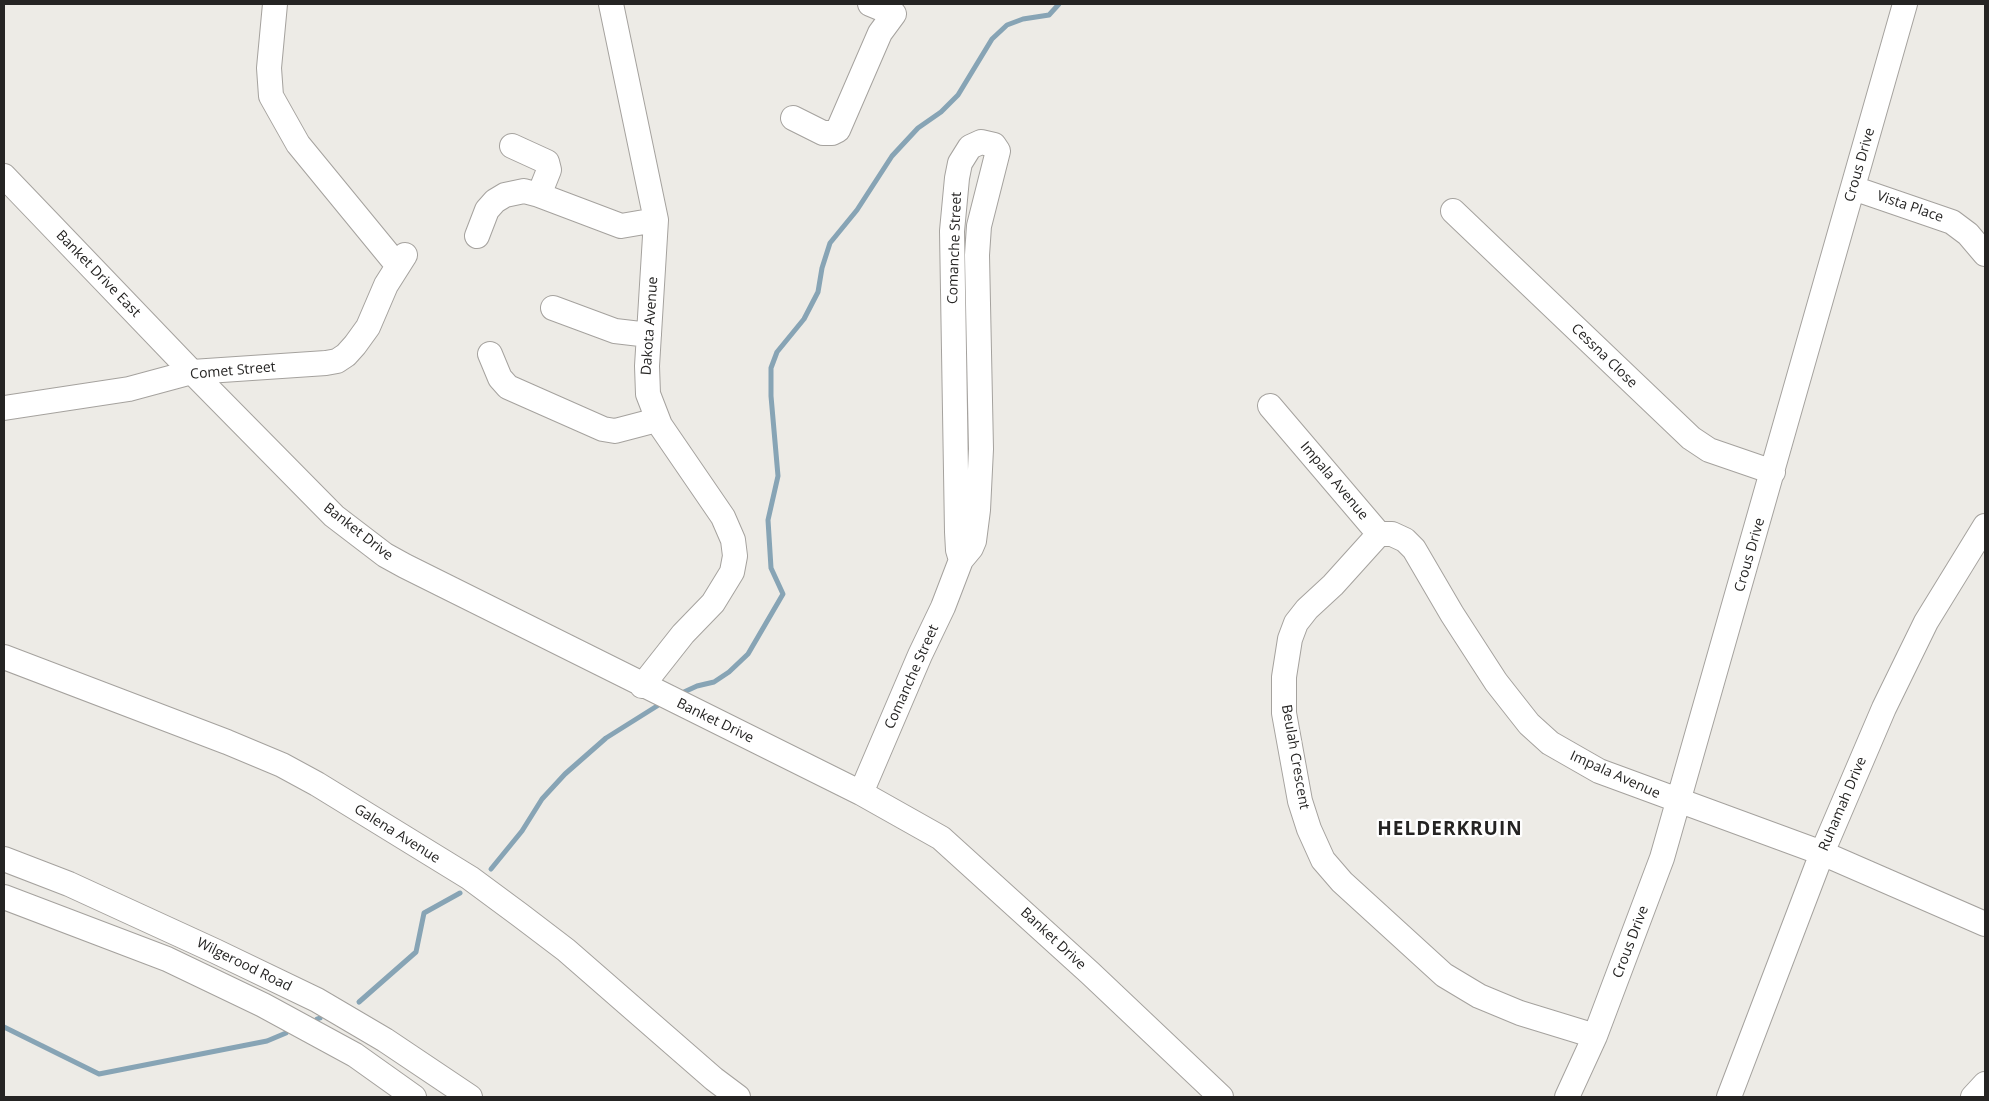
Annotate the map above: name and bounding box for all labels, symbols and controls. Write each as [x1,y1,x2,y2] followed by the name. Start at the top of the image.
[1841,126,1879,204] street label: Crous Drive
[1875,188,1945,226] street label: Vista Place
[945,192,965,304] street label: Comanche Street
[52,227,144,321] street label: Banket Drive East
[638,276,662,376] street label: Dakota Avenue
[1567,320,1641,392] street label: Cessna Close
[190,359,276,383] street label: Comet Street
[1296,438,1372,524] street label: Impala Avenue
[320,500,396,564] street label: Banket Drive
[1731,516,1769,594] street label: Crous Drive
[881,622,943,732] street label: Comanche Street
[674,695,756,747] street label: Banket Drive
[1278,703,1312,811] street label: Beulah Crescent
[1567,748,1663,802] street label: Impala Avenue
[1816,754,1870,854] street label: Ruhamah Drive
[351,801,443,867] street label: Galena Avenue
[1376,819,1524,841] district label: HELDERKRUIN
[1610,903,1652,981] street label: Crous Drive
[1017,904,1089,974] street label: Banket Drive
[194,935,294,995] street label: Wilgerood Road

